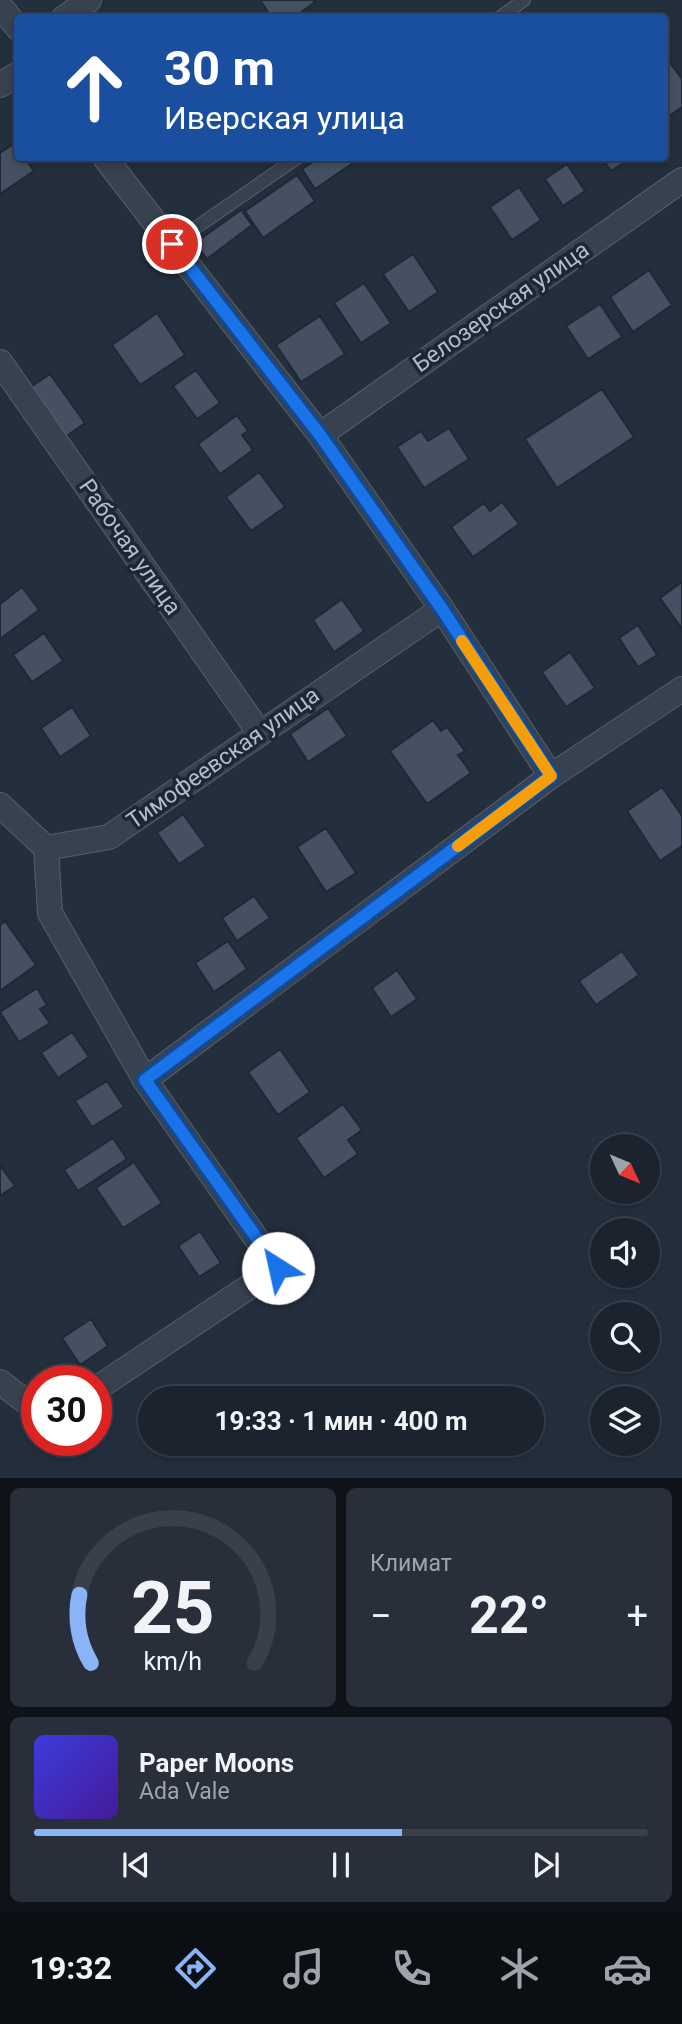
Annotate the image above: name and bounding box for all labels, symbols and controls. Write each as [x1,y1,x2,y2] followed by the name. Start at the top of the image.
[164,40,275,97] text: 30 m
[49,42,140,133] icon: ahead
[164,99,405,137] text: Иверская улица
[142,214,202,274] pin
[153,225,191,263] icon: arrive
[408,236,594,378] street label: Белозерская улица
[73,474,187,620] street label: Рабочая улица
[122,681,324,835] street label: Тимофеевская улица
[590,1134,660,1204] north arrow
[590,1134,660,1456] map controls
[590,1218,660,1288] button: sound
[241,1231,315,1305] position arrow
[590,1302,660,1372] button: search
[21,1365,112,1456] speed limit sign: 30
[590,1386,660,1456] button: layers
[215,1406,467,1436] text: 19:33 · 1 мин · 400 m
[370,1550,452,1577] text: Климат
[131,1566,215,1652] text: 25
[469,1585,549,1646] text: 22°
[370,1594,392,1638] text: −
[626,1594,648,1638] text: +
[144,1647,202,1676] text: km/h
[139,1748,294,1778] text: Paper Moons
[139,1778,230,1805] text: Ada Vale
[117,1846,155,1884] icon: previous
[322,1846,360,1884] icon: pause
[527,1846,565,1884] icon: next
[171,1944,220,1993] icon: directions
[279,1944,328,1993] icon: music
[387,1944,436,1993] icon: phone
[495,1944,544,1993] icon: climate
[603,1944,652,1993] icon: car
[30,1949,112,1987] text: 19:32

